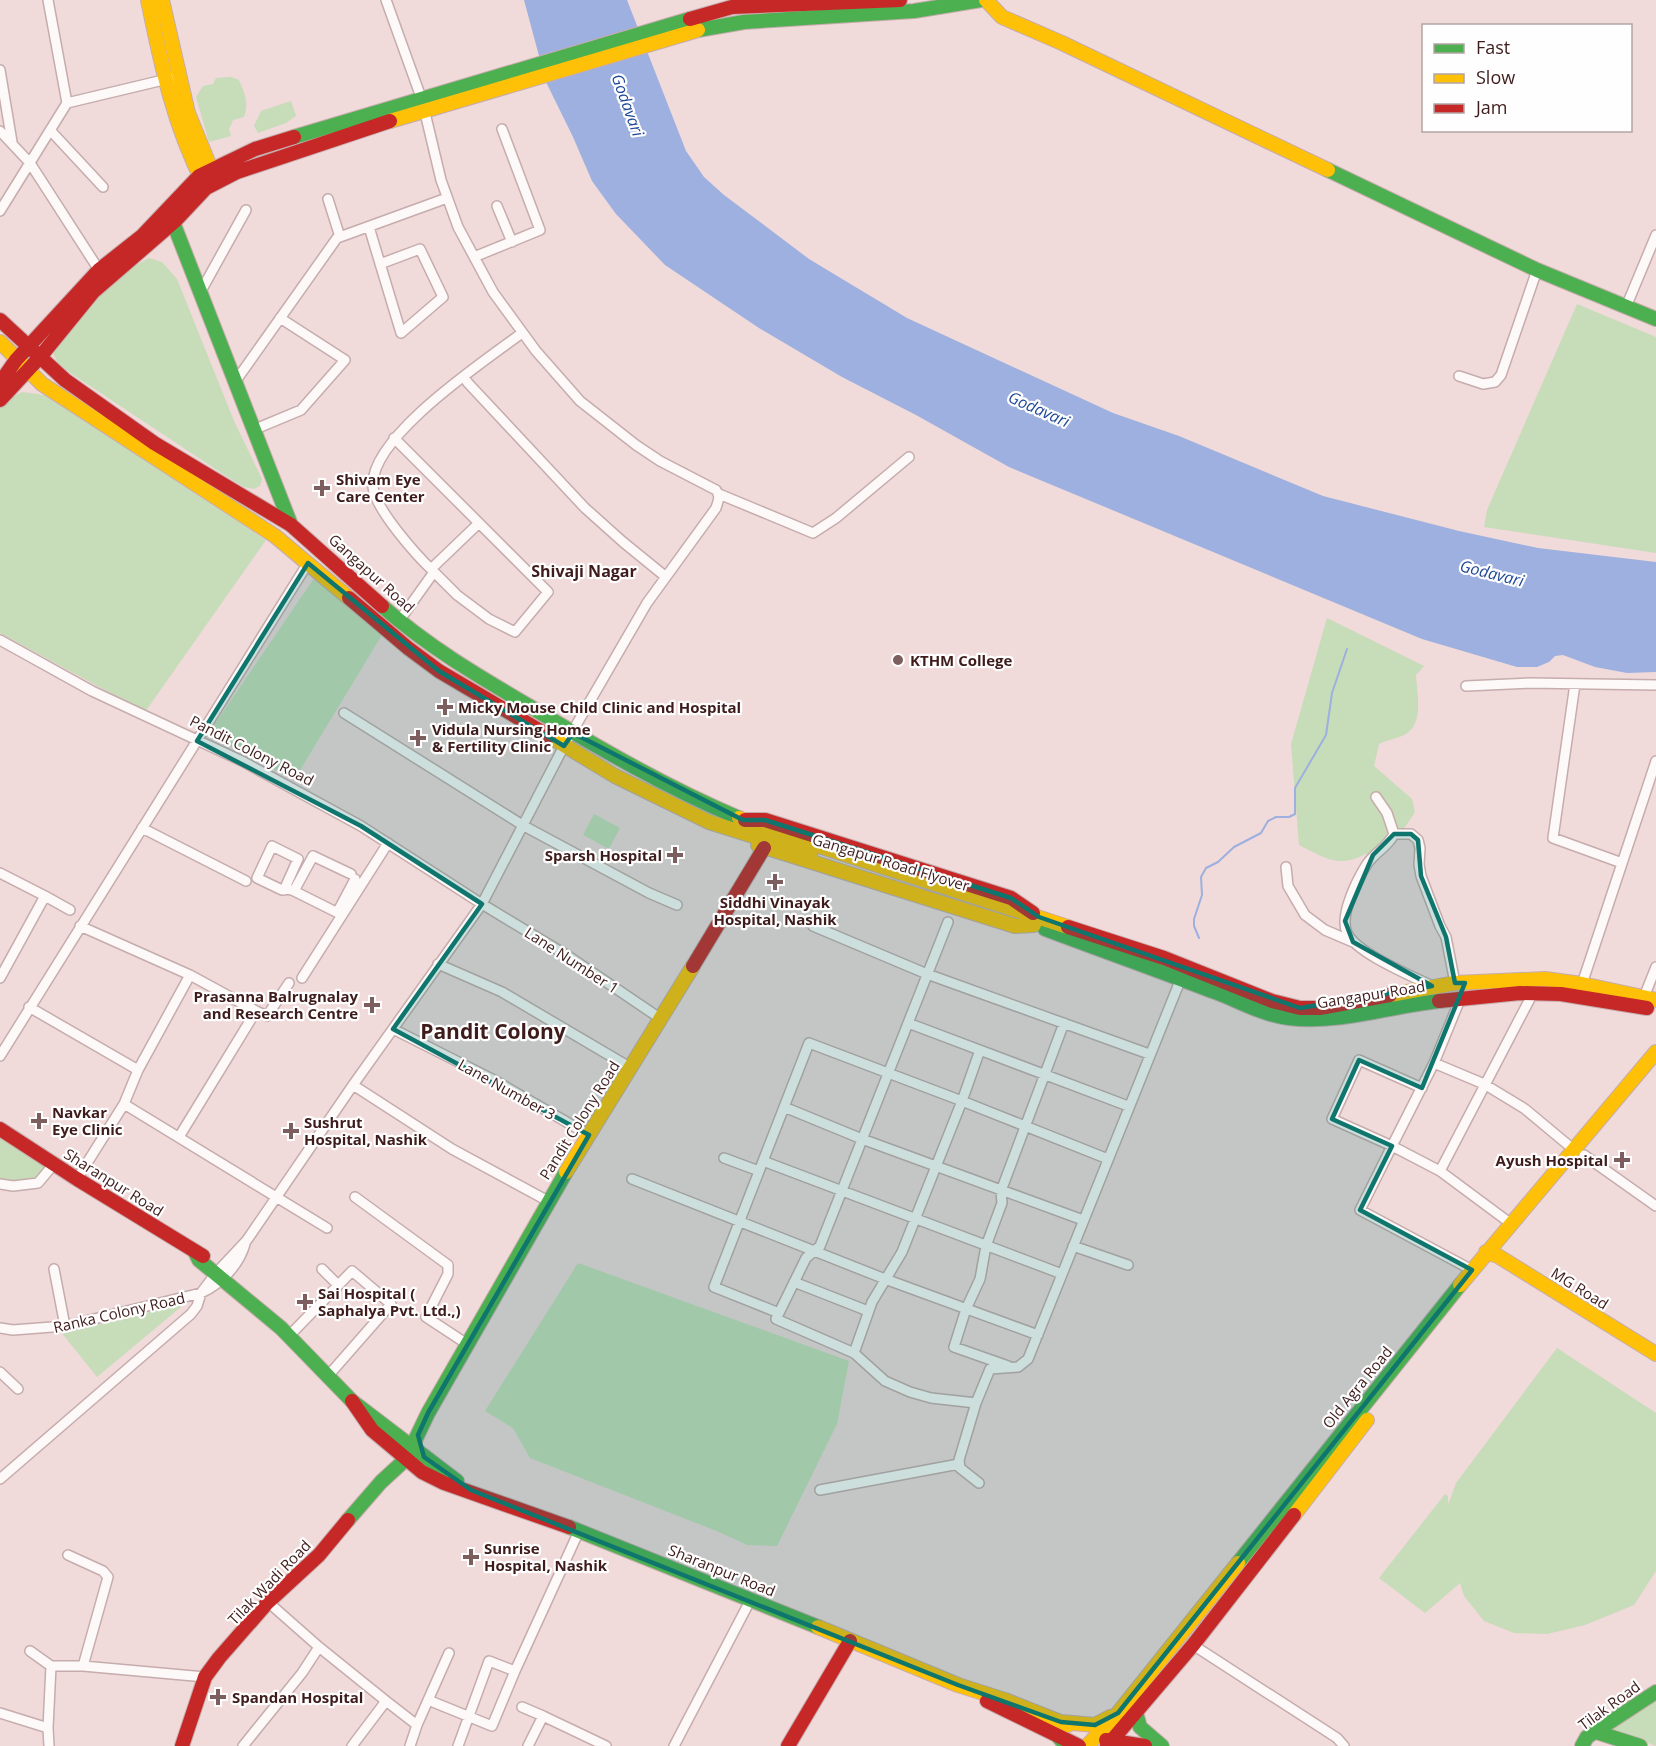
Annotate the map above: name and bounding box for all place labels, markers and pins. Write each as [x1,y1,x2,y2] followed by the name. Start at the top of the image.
[336,469,425,506] place label: Shivam Eye Care Center
[313,479,331,497] marker: Shivam Eye Care Center
[910,650,1013,670] place label: KTHM College
[891,653,905,667] marker: KTHM College
[458,697,741,717] place label: Micky Mouse Child Clinic and Hospital
[436,698,454,716] marker: Micky Mouse Child Clinic and Hospital
[432,719,591,756] place label: Vidula Nursing Home & Fertility Clinic
[409,729,427,747] marker: Vidula Nursing Home & Fertility Clinic
[545,845,662,865] place label: Sparsh Hospital
[666,846,684,864] marker: Sparsh Hospital
[766,873,784,891] marker: Siddhi Vinayak Hospital, Nashik
[713,892,837,929] place label: Siddhi Vinayak Hospital, Nashik
[194,986,358,1023] place label: Prasanna Balrugnalay and Research Centre
[363,996,381,1014] marker: Prasanna Balrugnalay and Research Centre
[52,1102,123,1139] place label: Navkar Eye Clinic
[30,1112,48,1130] marker: Navkar Eye Clinic
[304,1112,428,1149] place label: Sushrut Hospital, Nashik
[282,1122,300,1140] marker: Sushrut Hospital, Nashik
[1496,1150,1608,1170] place label: Ayush Hospital
[1613,1151,1631,1169] marker: Ayush Hospital
[318,1283,461,1320] place label: Sai Hospital ( Saphalya Pvt. Ltd.,)
[296,1293,314,1311] marker: Sai Hospital ( Saphalya Pvt. Ltd.,)
[484,1538,608,1575] place label: Sunrise Hospital, Nashik
[462,1548,480,1566] marker: Sunrise Hospital, Nashik
[232,1687,363,1707] place label: Spandan Hospital
[209,1688,227,1706] marker: Spandan Hospital

